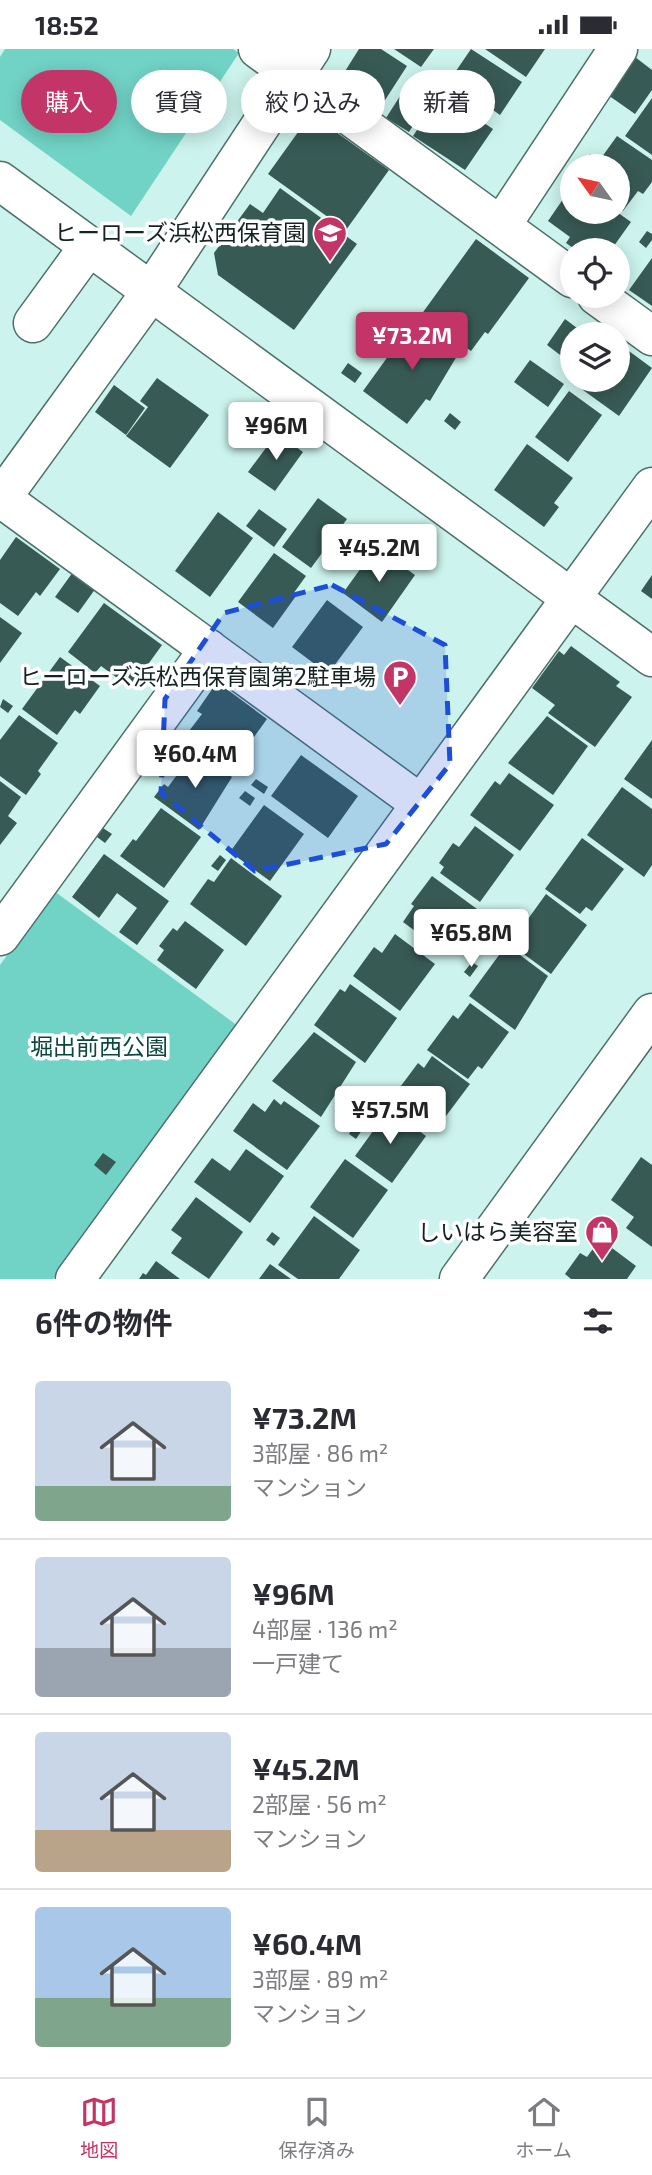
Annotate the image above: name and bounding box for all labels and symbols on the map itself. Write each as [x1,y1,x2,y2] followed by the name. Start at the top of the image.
[560,154,630,224] north arrow
[311,214,349,263] school or university icon: ヒーローズ浜松西保育園
[54,218,306,246] place label: ヒーローズ浜松西保育園
[355,313,469,372] pin: ¥73.2M
[235,403,317,462] pin: ¥96M
[322,525,436,584] pin: ¥45.2M
[381,658,419,707] parking icon: ヒーローズ浜松西保育園第2駐車場
[19,662,376,690] place label: ヒーローズ浜松西保育園第2駐車場
[138,731,252,790] pin: ¥60.4M
[414,909,528,969] pin: ¥65.8M
[30,1032,168,1060] park label: 堀出前西公園
[333,1087,447,1146] pin: ¥57.5M
[583,1213,621,1262] shop icon: しいはら美容室
[417,1217,578,1245] place label: しいはら美容室

